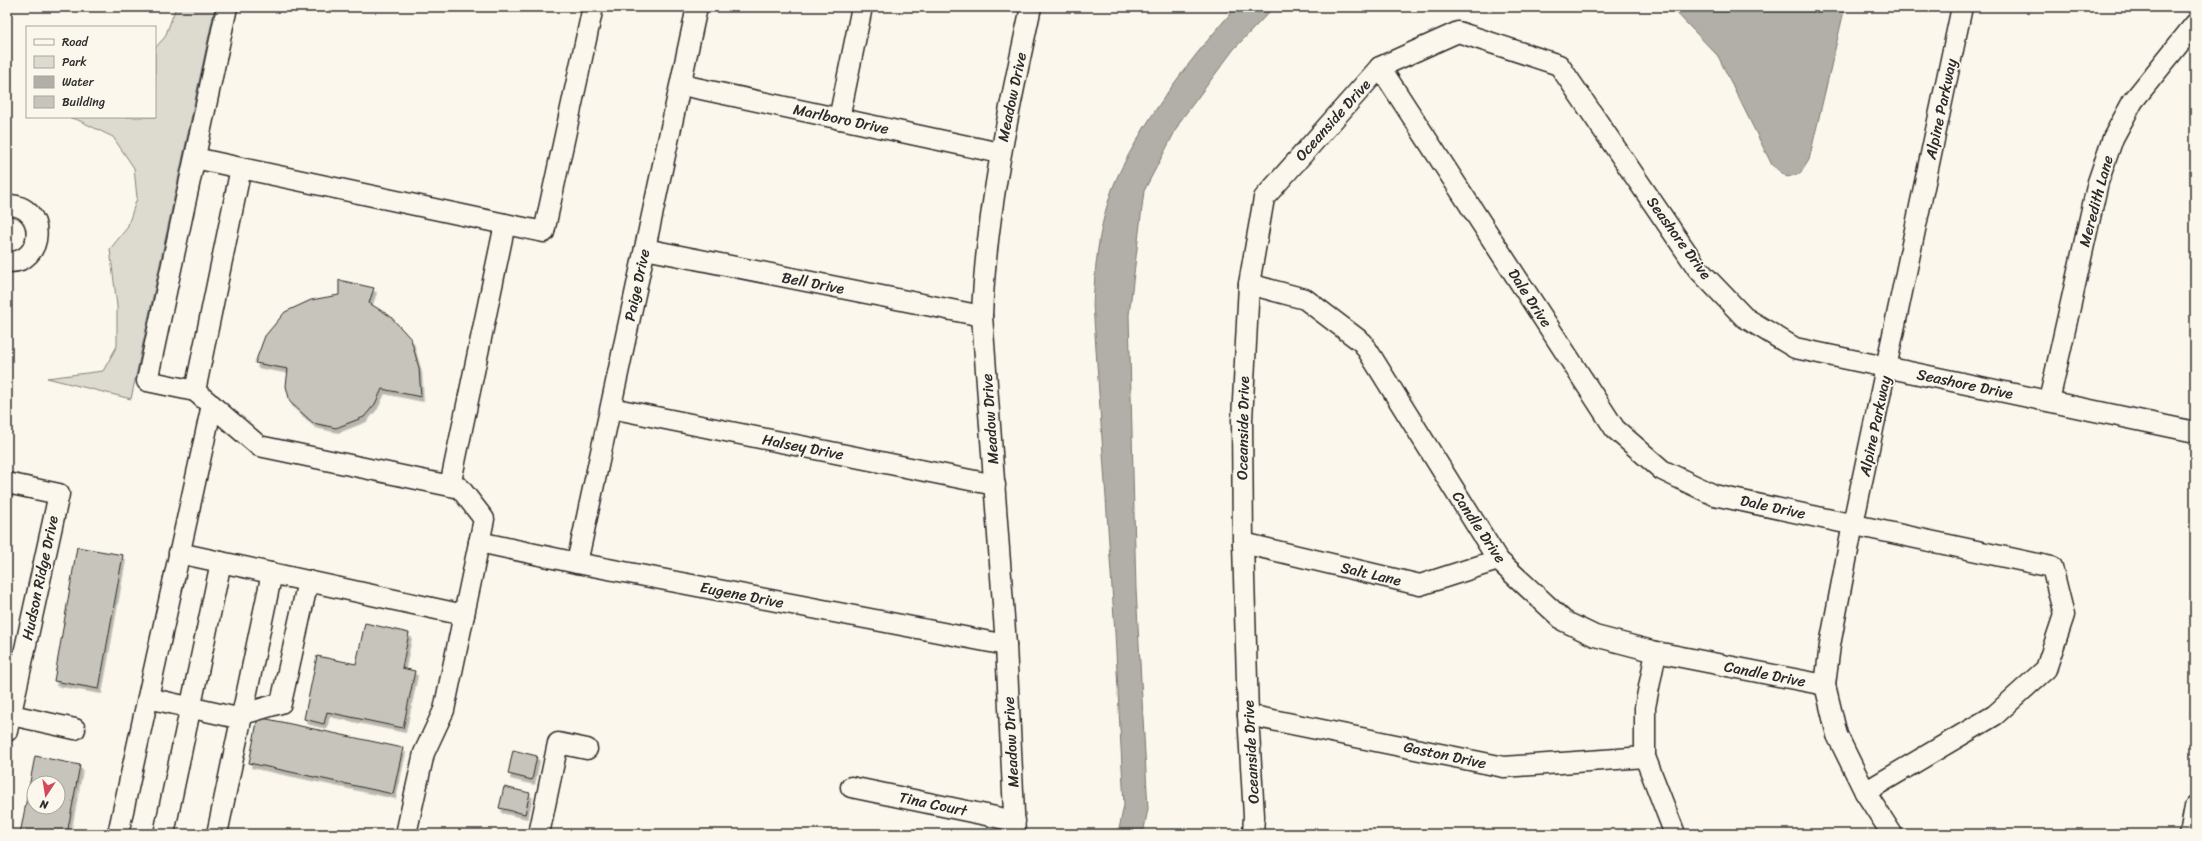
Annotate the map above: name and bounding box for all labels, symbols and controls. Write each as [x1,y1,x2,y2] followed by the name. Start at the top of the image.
[26,26,156,118] legend
[62,31,89,53] text: Road
[990,50,1034,144] street label: Meadow Drive
[62,51,87,73] text: Park
[1917,56,1964,163] street label: Alpine Parkway
[62,71,95,93] text: Water
[1289,73,1377,167] street label: Oceanside Drive
[62,91,105,113] text: Building
[791,96,892,142] street label: Marlboro Drive
[2071,152,2121,250] street label: Meredith Lane
[1640,191,1718,285] street label: Seashore Drive
[617,246,657,324] street label: Paige Drive
[1501,263,1559,333] street label: Dale Drive
[780,264,846,302] street label: Bell Drive
[1914,361,2016,407] street label: Seashore Drive
[974,372,1006,465] street label: Meadow Drive
[1851,373,1898,480] street label: Alpine Parkway
[1229,376,1257,480] street label: Oceanside Drive
[760,426,846,468] street label: Halsey Drive
[1445,485,1513,569] street label: Candle Drive
[1738,487,1808,527] street label: Dale Drive
[14,513,66,643] street label: Hudson Ridge Drive
[1338,554,1404,594] street label: Salt Lane
[698,574,786,616] street label: Eugene Drive
[1722,653,1808,695] street label: Candle Drive
[996,696,1026,788] street label: Meadow Drive
[1235,699,1267,805] street label: Oceanside Drive
[1401,734,1489,777] street label: Gaston Drive
[26,775,66,815] north arrow
[897,784,970,824] street label: Tina Court
[38,794,51,815] text: N

